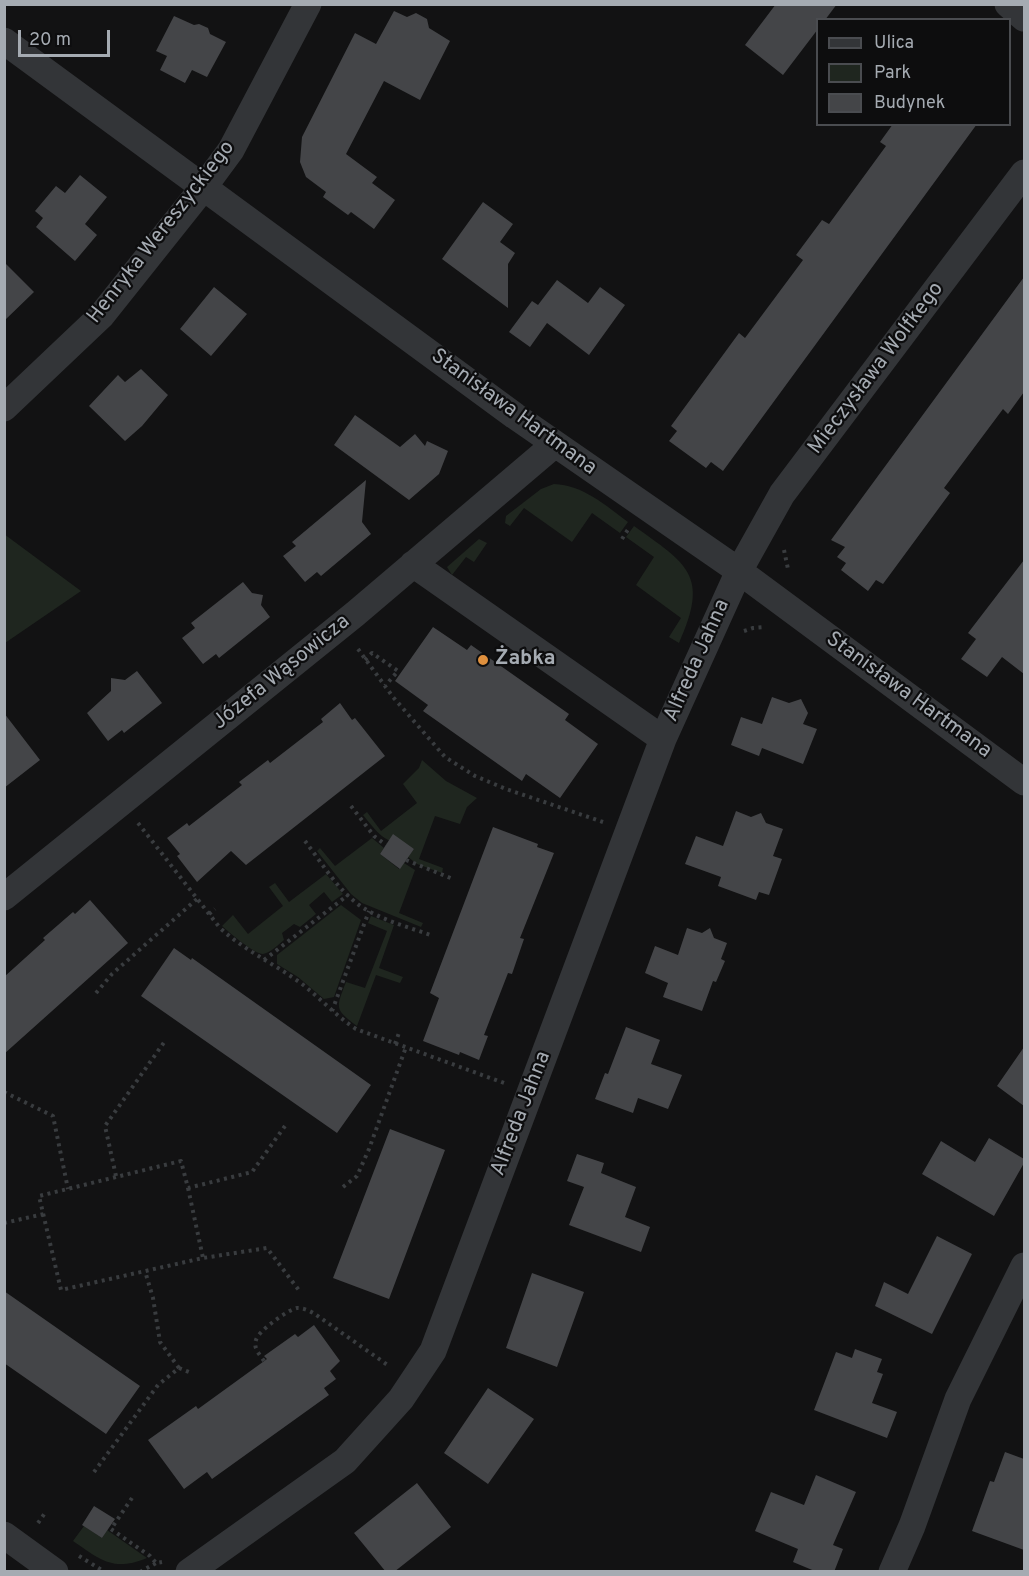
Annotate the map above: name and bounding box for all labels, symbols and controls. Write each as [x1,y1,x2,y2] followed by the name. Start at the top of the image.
[21,18,112,56] scale bar
[816,18,1011,126] legend
[29,29,71,52] text: 20 m
[874,32,914,55] text: Ulica
[874,62,911,85] text: Park
[874,92,945,115] text: Budynek
[83,137,241,329] street label: Henryka Wereszyckiego
[804,278,950,460] street label: Mieczysława Wolfkego
[425,344,601,482] street label: Stanisława Hartmana
[660,596,736,726] street label: Alfreda Jahna
[208,610,356,736] street label: Józefa Wąsowicza
[820,627,996,765] street label: Stanisława Hartmana
[495,647,555,673] place label: Żabka
[476,653,490,667] marker: Żabka
[487,1048,557,1180] street label: Alfreda Jahna

